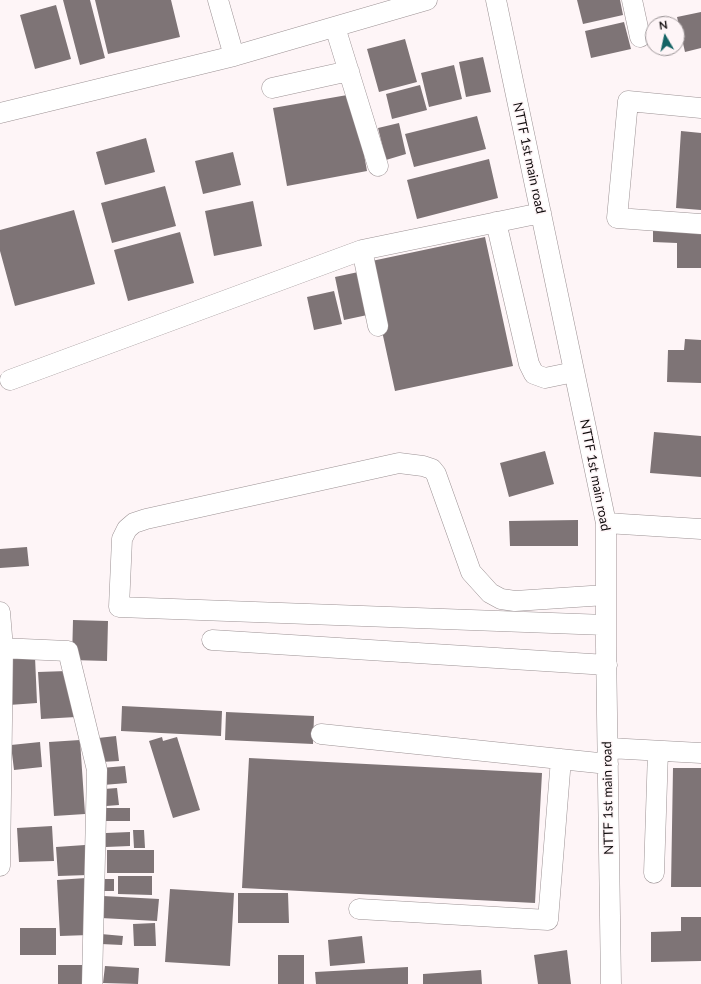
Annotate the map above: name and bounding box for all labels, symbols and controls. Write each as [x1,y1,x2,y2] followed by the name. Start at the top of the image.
[645,16,685,56] north arrow
[658,18,668,32] text: N
[510,101,548,215] street label: NTTF 1st main road
[577,418,613,532] street label: NTTF 1st main road
[599,741,617,855] street label: NTTF 1st main road

